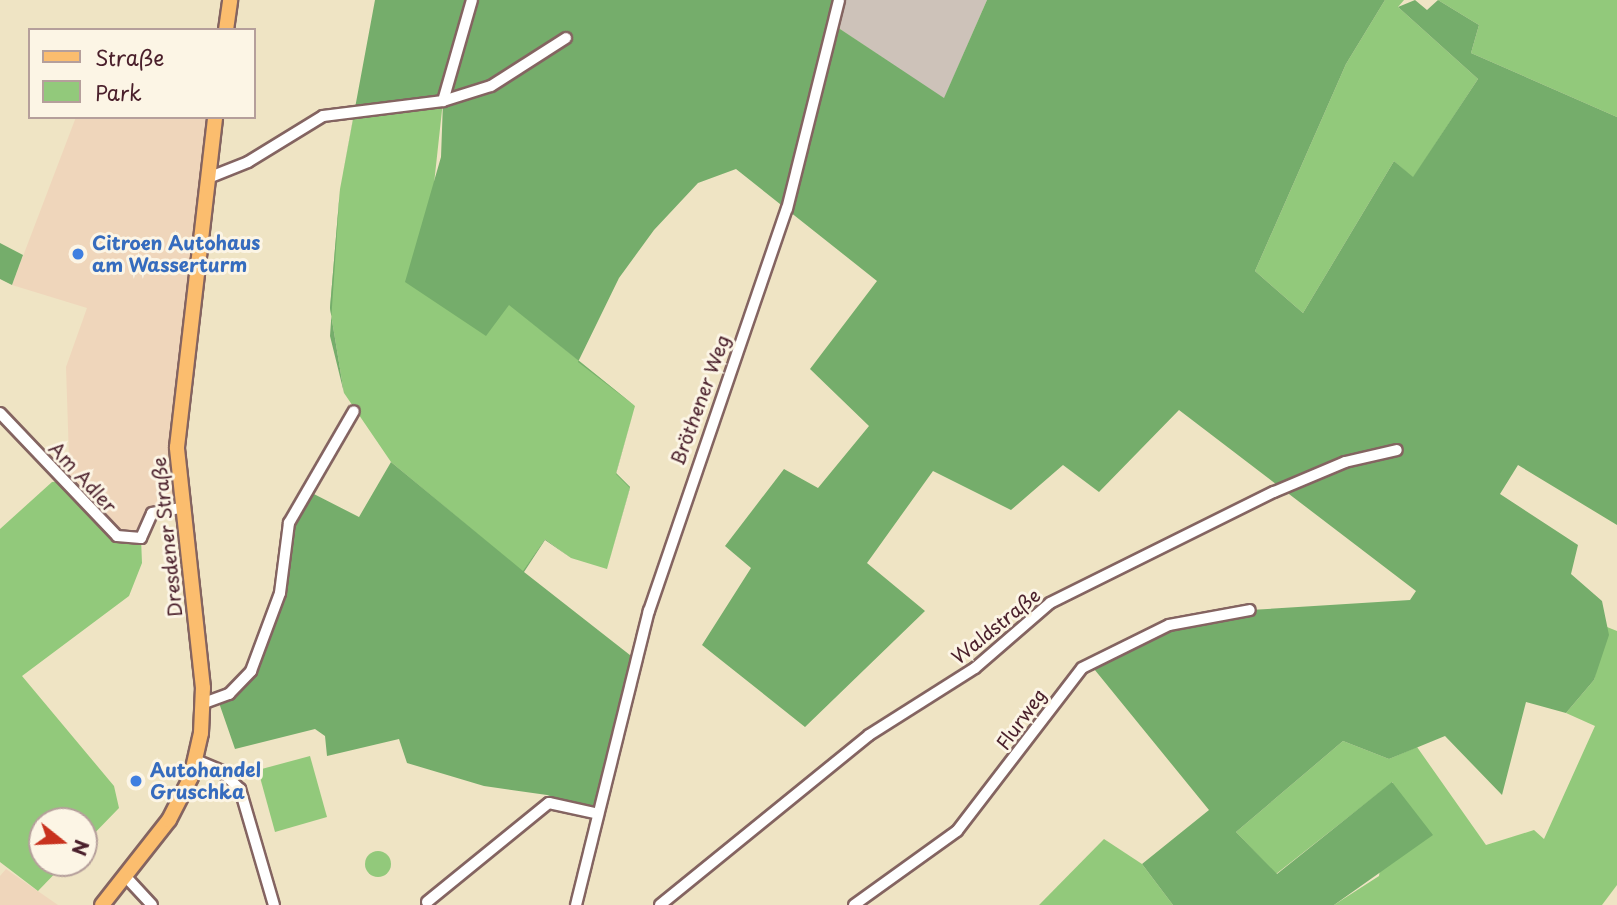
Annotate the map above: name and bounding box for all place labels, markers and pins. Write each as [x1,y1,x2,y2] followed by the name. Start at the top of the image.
[92,232,261,276] place label: Citroen Autohaus am Wasserturm
[70,246,86,262] marker: Citroen Autohaus am Wasserturm
[150,759,261,803] place label: Autohandel Gruschka
[128,773,144,789] marker: Autohandel Gruschka

